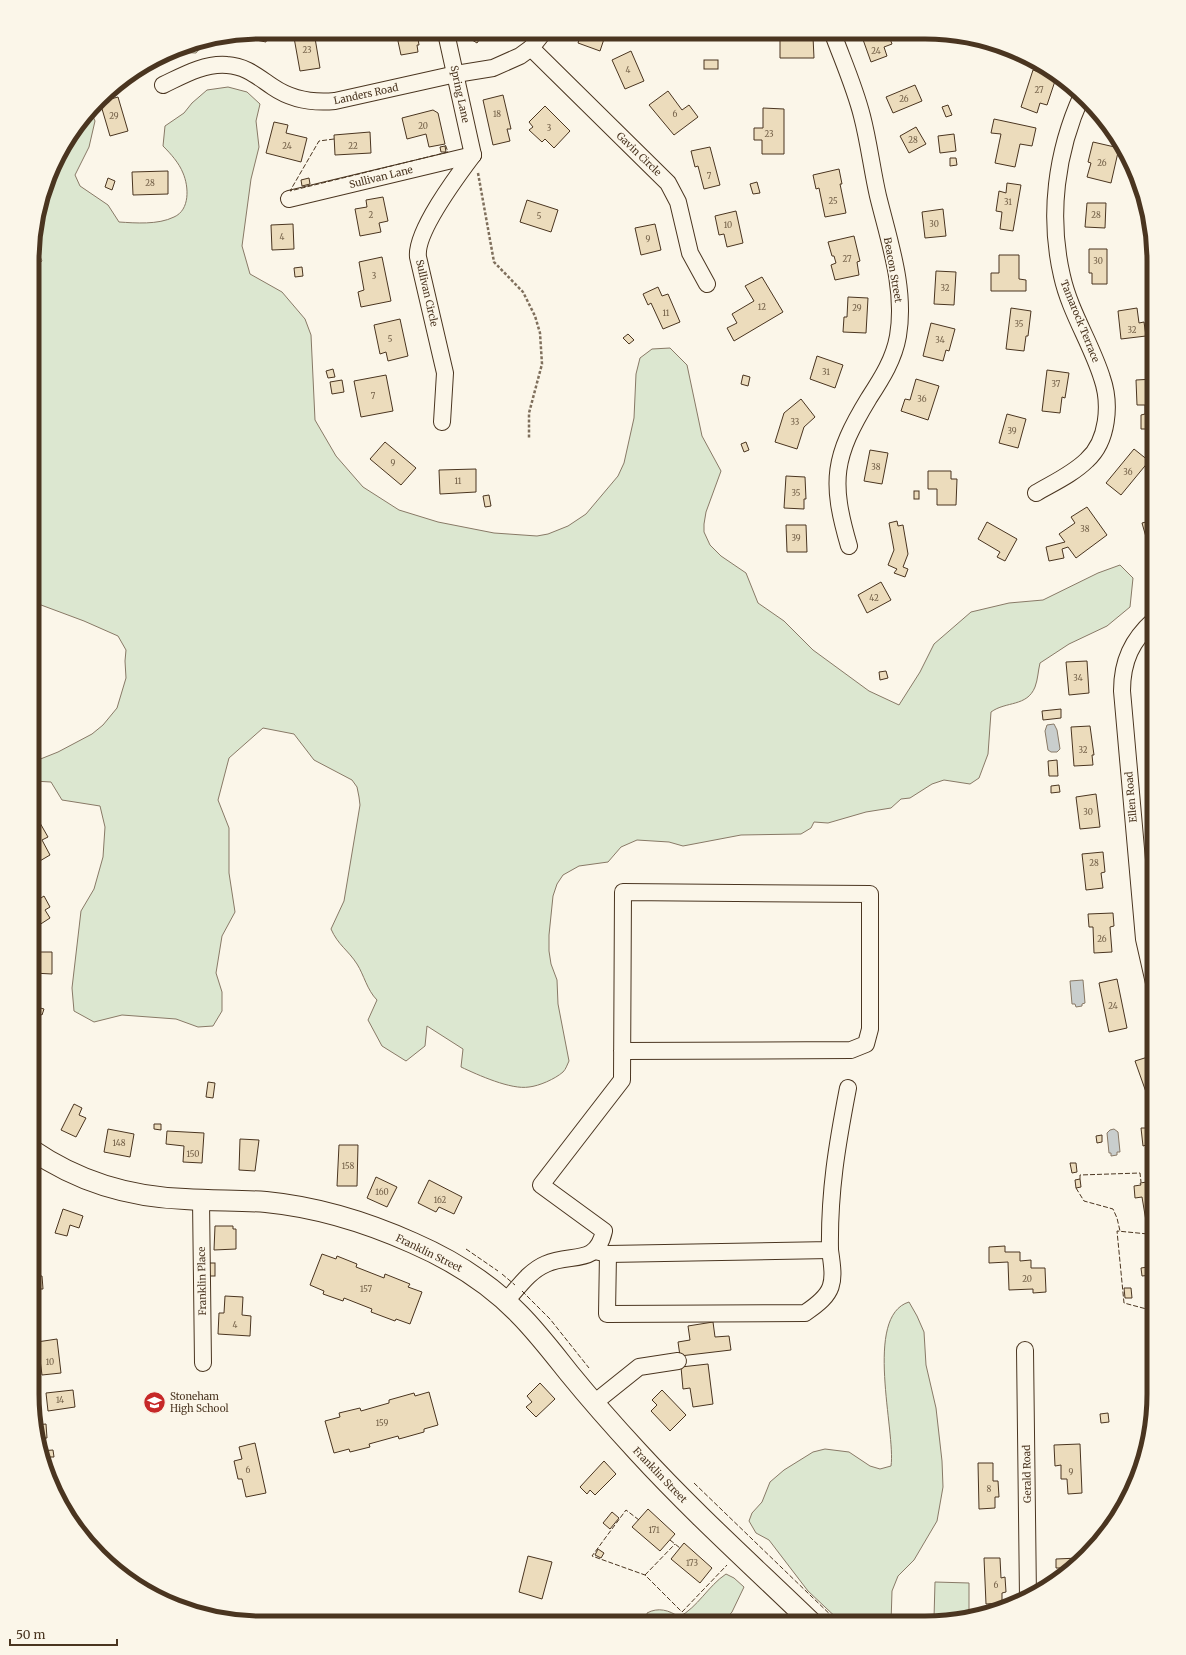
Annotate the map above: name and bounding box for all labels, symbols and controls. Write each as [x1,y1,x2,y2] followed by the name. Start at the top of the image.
[302,45,312,55] house number: 23
[871,46,881,56] house number: 24
[448,64,472,124] street label: Spring Lane
[626,65,631,75] house number: 4
[332,81,400,107] street label: Landers Road
[1034,85,1044,95] house number: 27
[899,94,909,104] house number: 26
[493,109,501,119] house number: 18
[673,109,678,119] house number: 6
[109,111,119,121] house number: 29
[418,121,428,131] house number: 20
[547,123,552,133] house number: 3
[614,129,664,179] street label: Gavin Circle
[764,129,774,139] house number: 23
[908,135,918,145] house number: 28
[282,141,292,151] house number: 24
[348,141,358,151] house number: 22
[1097,158,1107,168] house number: 26
[348,163,414,191] street label: Sullivan Lane
[707,171,712,181] house number: 7
[145,178,155,188] house number: 28
[828,196,838,206] house number: 25
[1004,197,1012,207] house number: 31
[369,210,374,220] house number: 2
[1091,210,1101,220] house number: 28
[537,211,542,221] house number: 5
[929,219,939,229] house number: 30
[724,220,732,230] house number: 10
[280,232,285,242] house number: 4
[646,234,651,244] house number: 9
[881,236,905,304] street label: Beacon Street
[842,254,852,264] house number: 27
[1093,256,1103,266] house number: 30
[413,258,441,328] street label: Sullivan Circle
[372,271,377,281] house number: 3
[1058,278,1102,364] street label: Tamarock Terrace
[940,283,950,293] house number: 32
[758,302,766,312] house number: 12
[852,303,862,313] house number: 29
[663,308,670,318] house number: 11
[1015,319,1024,329] house number: 35
[1127,325,1137,335] house number: 32
[388,334,393,344] house number: 5
[935,335,945,345] house number: 34
[822,367,830,377] house number: 31
[1052,379,1061,389] house number: 37
[371,391,376,401] house number: 7
[917,394,927,404] house number: 36
[791,417,800,427] house number: 33
[1007,426,1017,436] house number: 39
[391,458,396,468] house number: 9
[871,462,881,472] house number: 38
[1123,467,1133,477] house number: 36
[455,476,462,486] house number: 11
[792,488,801,498] house number: 35
[1080,524,1090,534] house number: 38
[791,533,801,543] house number: 39
[869,593,879,603] house number: 42
[1073,673,1083,683] house number: 34
[1078,745,1088,755] house number: 32
[1122,771,1140,823] street label: Ellen Road
[1083,807,1093,817] house number: 30
[1089,858,1099,868] house number: 28
[1097,934,1107,944] house number: 26
[1108,1001,1118,1011] house number: 24
[113,1138,126,1148] house number: 148
[186,1149,200,1159] house number: 150
[342,1161,355,1171] house number: 158
[375,1187,389,1197] house number: 160
[434,1195,447,1205] house number: 162
[394,1231,465,1275] street label: Franklin Street
[195,1246,209,1316] street label: Franklin Place
[1022,1274,1032,1284] house number: 20
[360,1284,373,1294] house number: 157
[233,1320,238,1330] house number: 4
[46,1357,54,1367] house number: 10
[142,1389,168,1415] school or university icon: Stoneham High School
[170,1390,229,1415] place label: Stoneham High School
[56,1395,64,1405] house number: 14
[376,1418,388,1428] house number: 159
[630,1444,690,1506] street label: Franklin Street
[1020,1445,1034,1503] street label: Gerald Road
[246,1465,251,1475] house number: 6
[1069,1467,1074,1477] house number: 9
[987,1484,992,1494] house number: 8
[648,1525,660,1535] house number: 171
[686,1558,698,1568] house number: 173
[994,1580,999,1590] house number: 6
[10,1621,117,1647] scale bar
[16,1627,45,1642] text: 50 m

